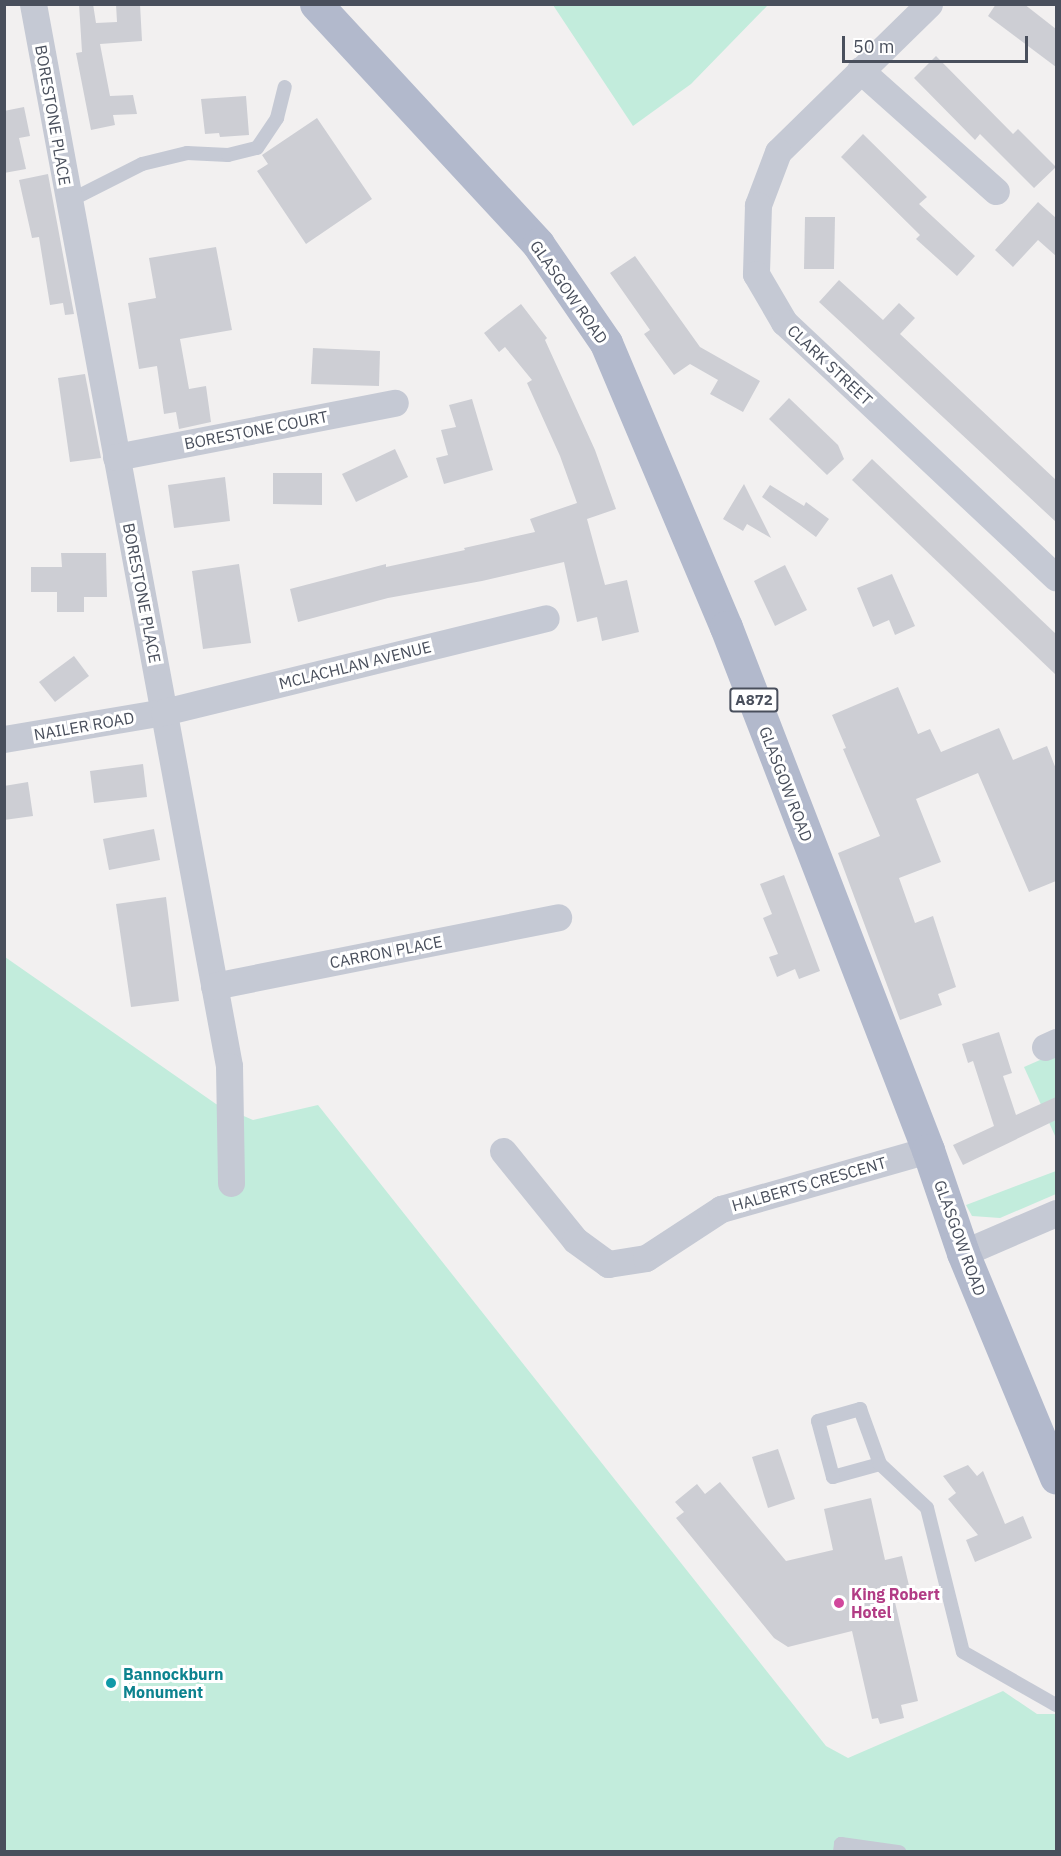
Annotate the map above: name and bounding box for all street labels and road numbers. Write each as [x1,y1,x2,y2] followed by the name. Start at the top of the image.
[31,43,75,187] street label: BORESTONE PLACE
[526,237,612,347] street label: GLASGOW ROAD
[784,321,876,409] street label: CLARK STREET
[183,407,329,453] street label: BORESTONE COURT
[119,521,165,665] street label: BORESTONE PLACE
[277,637,433,693] street label: MCLACHLAN AVENUE
[728,688,780,712] road number: A872
[32,708,136,744] street label: NAILER ROAD
[755,724,817,844] street label: GLASGOW ROAD
[328,932,444,972] street label: CARRON PLACE
[730,1153,888,1215] street label: HALBERTS CRESCENT
[930,1178,990,1298] street label: GLASGOW ROAD

